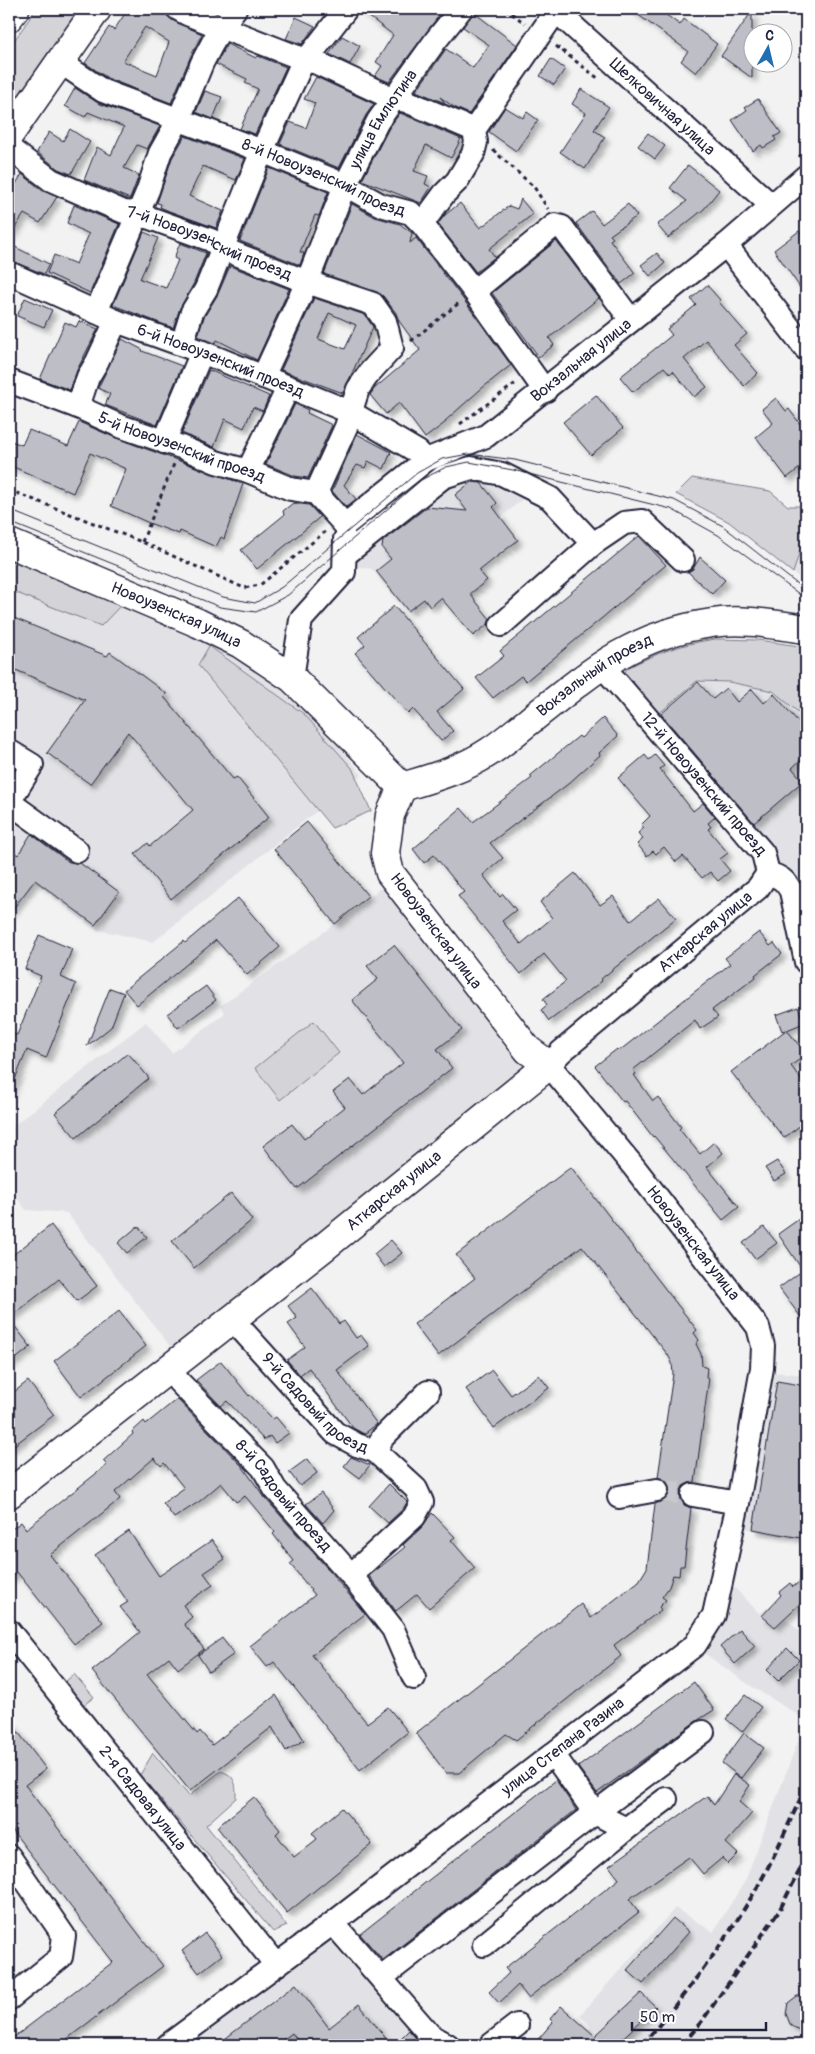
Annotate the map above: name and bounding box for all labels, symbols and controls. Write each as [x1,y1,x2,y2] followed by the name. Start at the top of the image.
[742,22,792,72] north arrow
[764,27,776,45] text: С
[605,54,719,160] street label: Шелковичная улица
[344,66,422,173] street label: улица Емлютина
[239,134,407,221] street label: 8-й Новоузенский проезд
[126,202,295,285] street label: 7-й Новоузенский проезд
[527,314,636,407] street label: Вокзальная улица
[134,319,307,402] street label: 6-й Новоузенский проезд
[95,407,268,487] street label: 5-й Новоузенский проезд
[108,577,245,653] street label: Новоузенская улица
[533,630,656,721] street label: Вокзальный проезд
[637,708,771,860] street label: 12-й Новоузенский проезд
[386,869,486,993] street label: Новоузенская улица
[654,887,756,977] street label: Аткарская улица
[342,1146,445,1235] street label: Аткарская улица
[642,1182,744,1304] street label: Новоузенская улица
[257,1348,371,1458] street label: 9-й Садовый проезд
[231,1435,336,1556] street label: 8-й Садовый проезд
[497,1693,628,1801] street label: улица Степана Разина
[95,1742,191,1855] street label: 2-я Садовая улица
[632,1999,766,2031] scale bar
[640,2008,675,2027] text: 50 m

